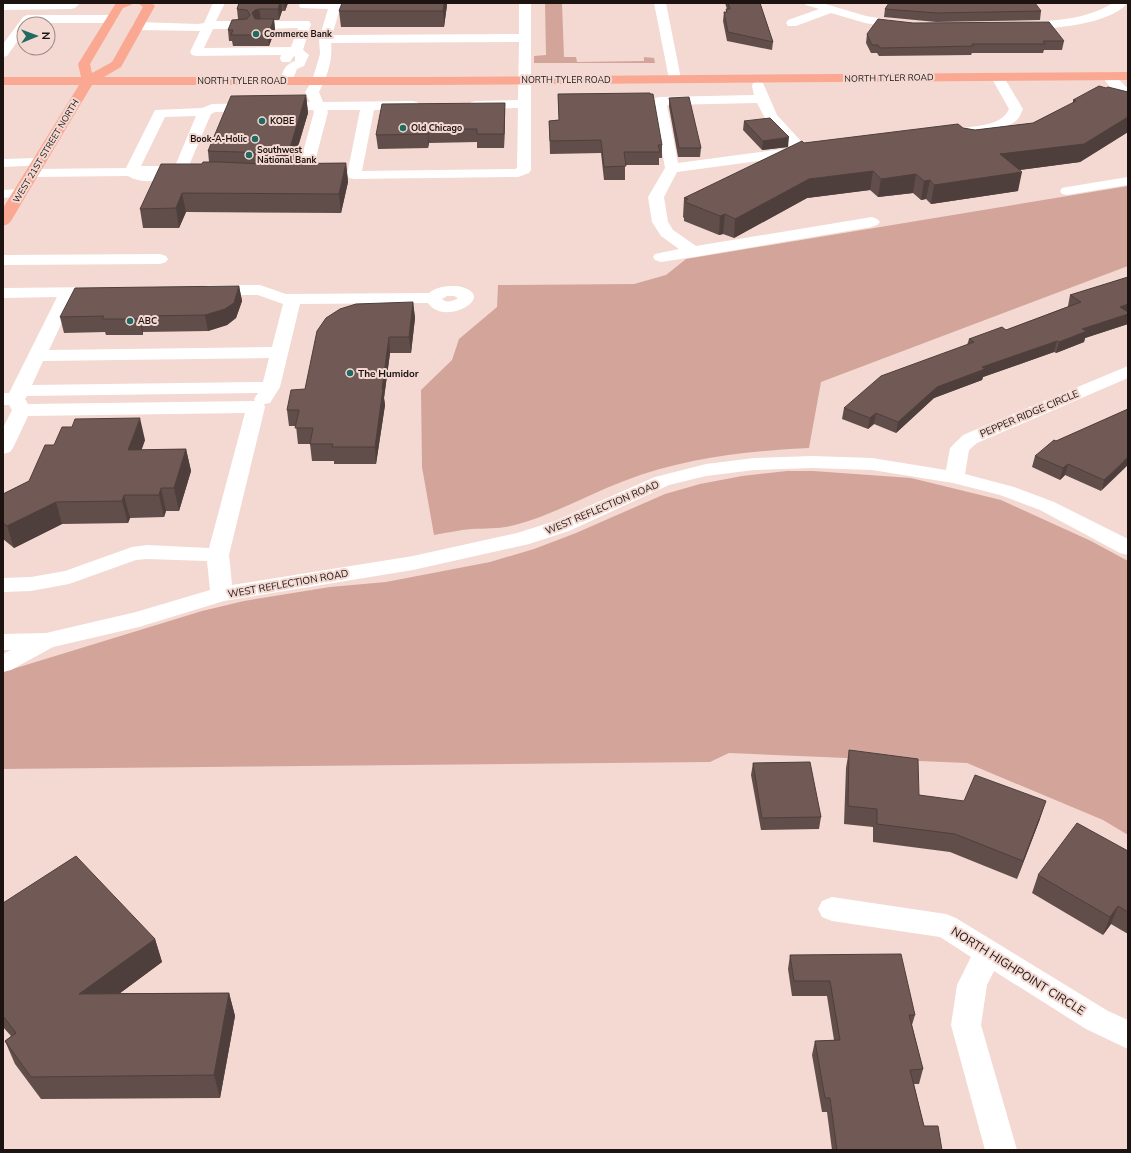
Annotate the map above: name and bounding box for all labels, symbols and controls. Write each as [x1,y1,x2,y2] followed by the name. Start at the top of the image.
[16,16,56,56] north arrow
[264,28,332,40] place label: Commerce Bank
[251,29,261,39] marker: Commerce Bank
[38,32,53,40] text: N
[844,71,934,85] street label: NORTH TYLER ROAD
[521,74,611,86] street label: NORTH TYLER ROAD
[197,75,287,87] street label: NORTH TYLER ROAD
[10,97,82,205] street label: WEST 21ST STREET NORTH
[270,115,294,127] place label: KOBE
[257,116,267,126] marker: KOBE
[411,122,462,134] place label: Old Chicago
[398,123,408,133] marker: Old Chicago
[190,133,248,145] place label: Book-A-Holic
[250,134,260,144] marker: Book-A-Holic
[257,144,316,166] place label: Southwest National Bank
[244,150,254,160] marker: Southwest National Bank
[138,315,157,327] place label: ABC
[125,316,135,326] marker: ABC
[358,367,419,381] place label: The Humidor
[345,368,355,378] marker: The Humidor
[978,387,1081,441] street label: PEPPER RIDGE CIRCLE
[543,478,661,538] street label: WEST REFLECTION ROAD
[227,566,350,601] street label: WEST REFLECTION ROAD
[948,923,1088,1019] street label: NORTH HIGHPOINT CIRCLE

